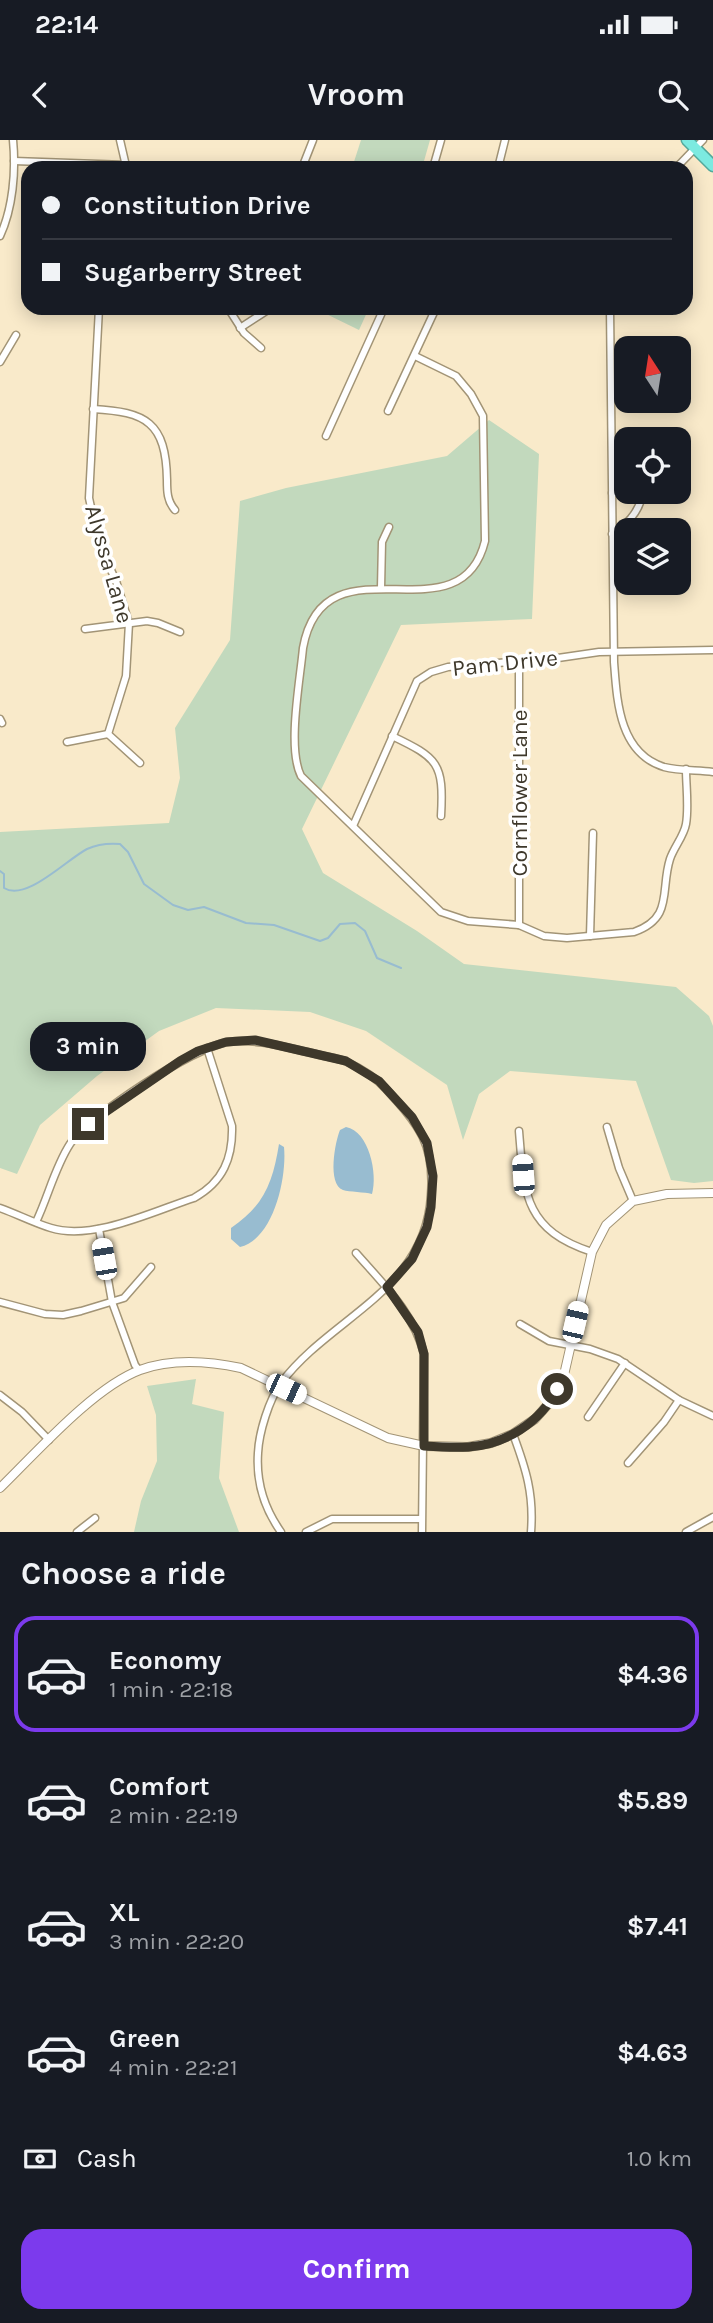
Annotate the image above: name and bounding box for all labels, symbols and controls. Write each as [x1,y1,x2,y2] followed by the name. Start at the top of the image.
[35,9,98,40] text: 22:14
[21,76,59,114] icon: back
[308,76,405,113] text: Vroom
[654,76,692,114] icon: search
[84,190,311,221] text: Constitution Drive
[84,257,302,288] text: Sugarberry Street
[614,336,691,413] north arrow
[614,336,691,595] map controls
[614,427,691,504] button: locate
[79,502,139,626] street label: Alyssa Lane
[614,518,691,595] button: layers
[451,644,559,682] street label: Pam Drive
[506,709,533,877] street label: Cornflower Lane
[30,1023,146,1072] callout: 3 min
[56,1033,120,1060] text: 3 min
[72,1108,104,1140] route end
[512,1153,535,1197] car
[91,1236,118,1282] car
[561,1299,590,1345] car
[263,1371,310,1407] car
[541,1373,573,1405] route start
[21,1555,226,1592] text: Choose a ride
[25,1643,88,1706] icon: car
[109,1645,221,1676] text: Economy
[617,1659,688,1690] text: $4.36
[109,1676,233,1703] text: 1 min · 22:18
[25,1769,88,1832] icon: car
[109,1771,210,1802] text: Comfort
[617,1785,688,1816] text: $5.89
[109,1802,238,1829] text: 2 min · 22:19
[25,1895,88,1958] icon: car
[109,1897,140,1928] text: XL
[627,1911,688,1942] text: $7.41
[109,1928,244,1955] text: 3 min · 22:20
[25,2021,88,2084] icon: car
[109,2023,181,2054] text: Green
[617,2037,688,2068] text: $4.63
[109,2054,237,2081] text: 4 min · 22:21
[21,2140,59,2178] icon: cash
[77,2143,137,2174] text: Cash
[627,2145,692,2172] text: 1.0 km
[21,2229,692,2309] button: Confirm

